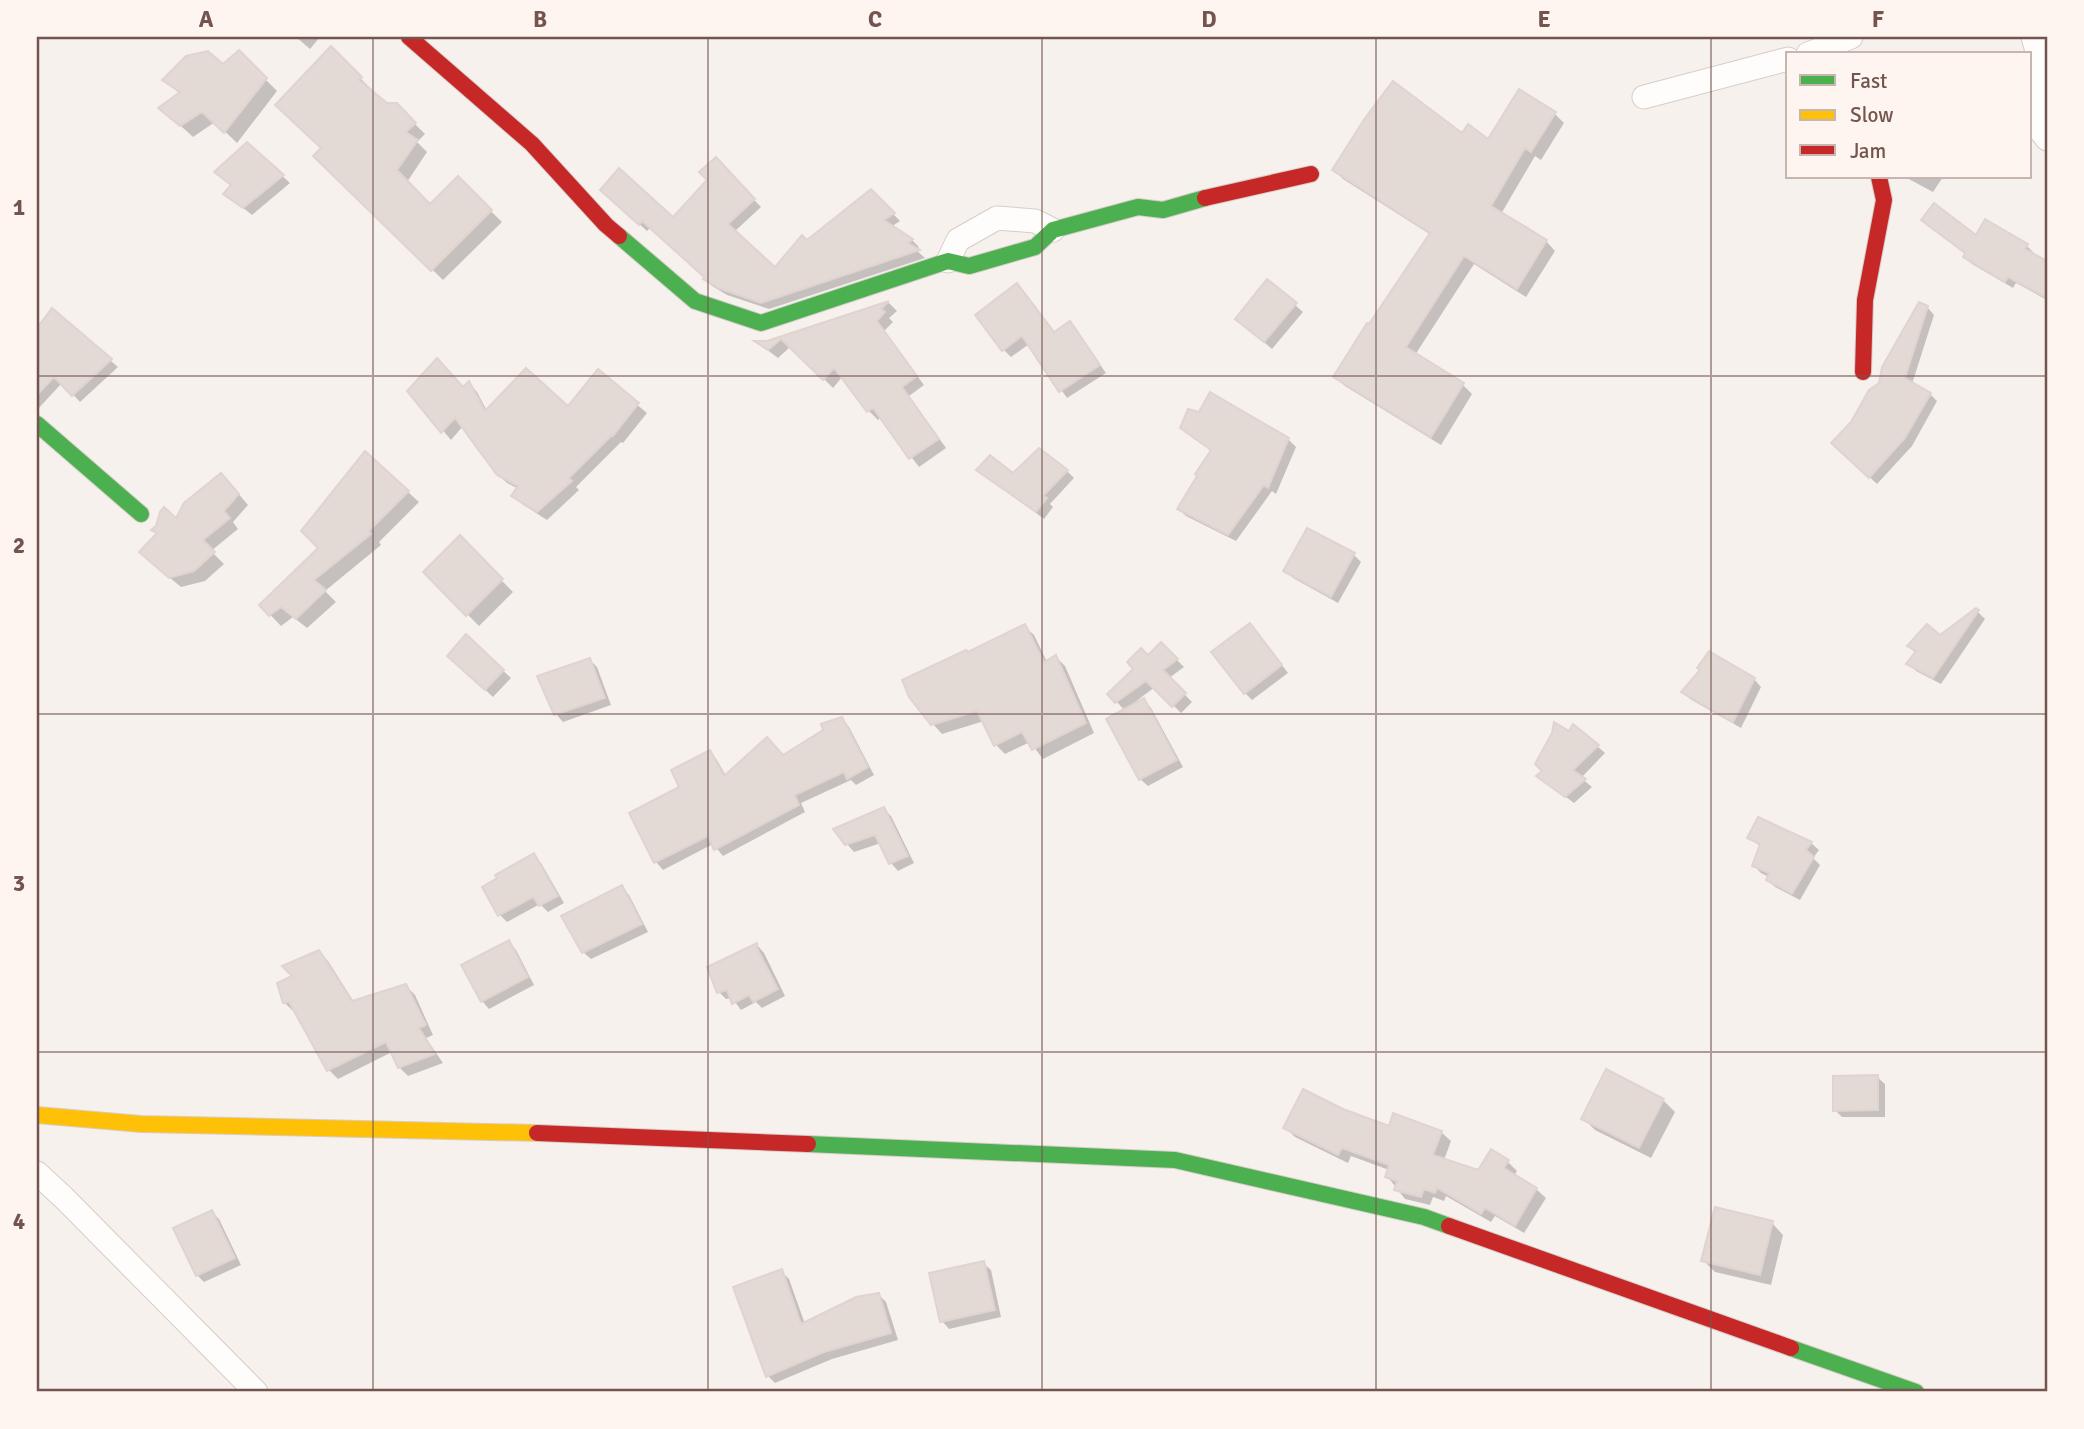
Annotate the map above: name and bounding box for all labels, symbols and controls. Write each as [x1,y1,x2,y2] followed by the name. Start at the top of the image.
[199,5,214,34] text: A
[533,5,547,34] text: B
[868,5,882,34] text: C
[1201,5,1217,34] text: D
[1537,5,1551,34] text: E
[1872,5,1884,34] text: F
[1786,52,2032,178] legend
[1850,68,1887,94] text: Fast
[1850,102,1894,128] text: Slow
[1850,138,1886,164] text: Jam
[13,193,25,222] text: 1
[13,531,25,560] text: 2
[13,869,25,898] text: 3
[13,1207,25,1236] text: 4

